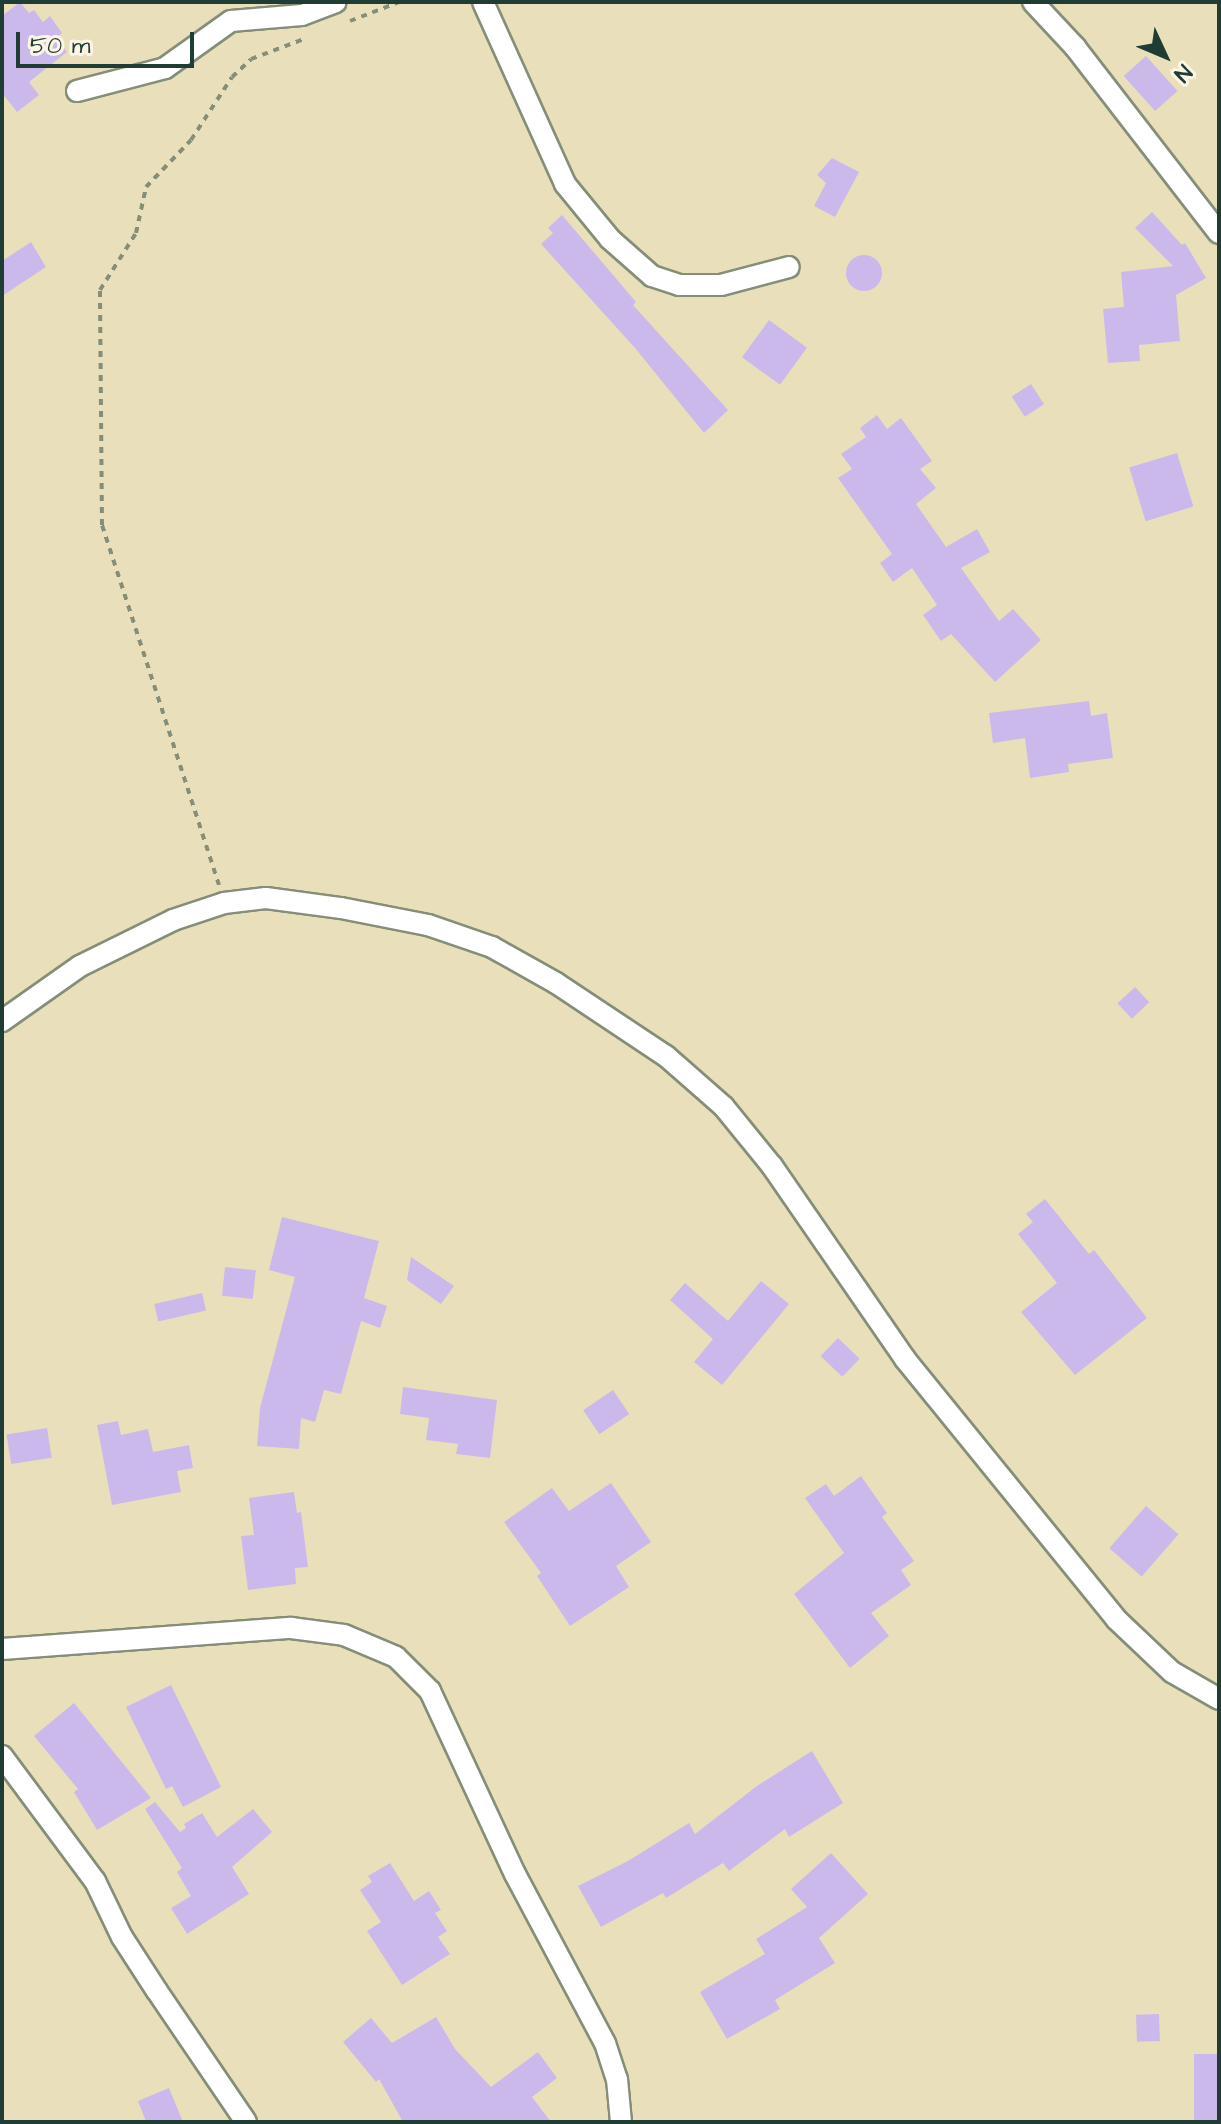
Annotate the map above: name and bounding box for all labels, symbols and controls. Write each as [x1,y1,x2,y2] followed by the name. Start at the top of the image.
[20,16,198,66] scale bar
[1125,16,1205,96] north arrow
[30,29,90,63] text: 50 m
[1167,57,1199,89] text: N

